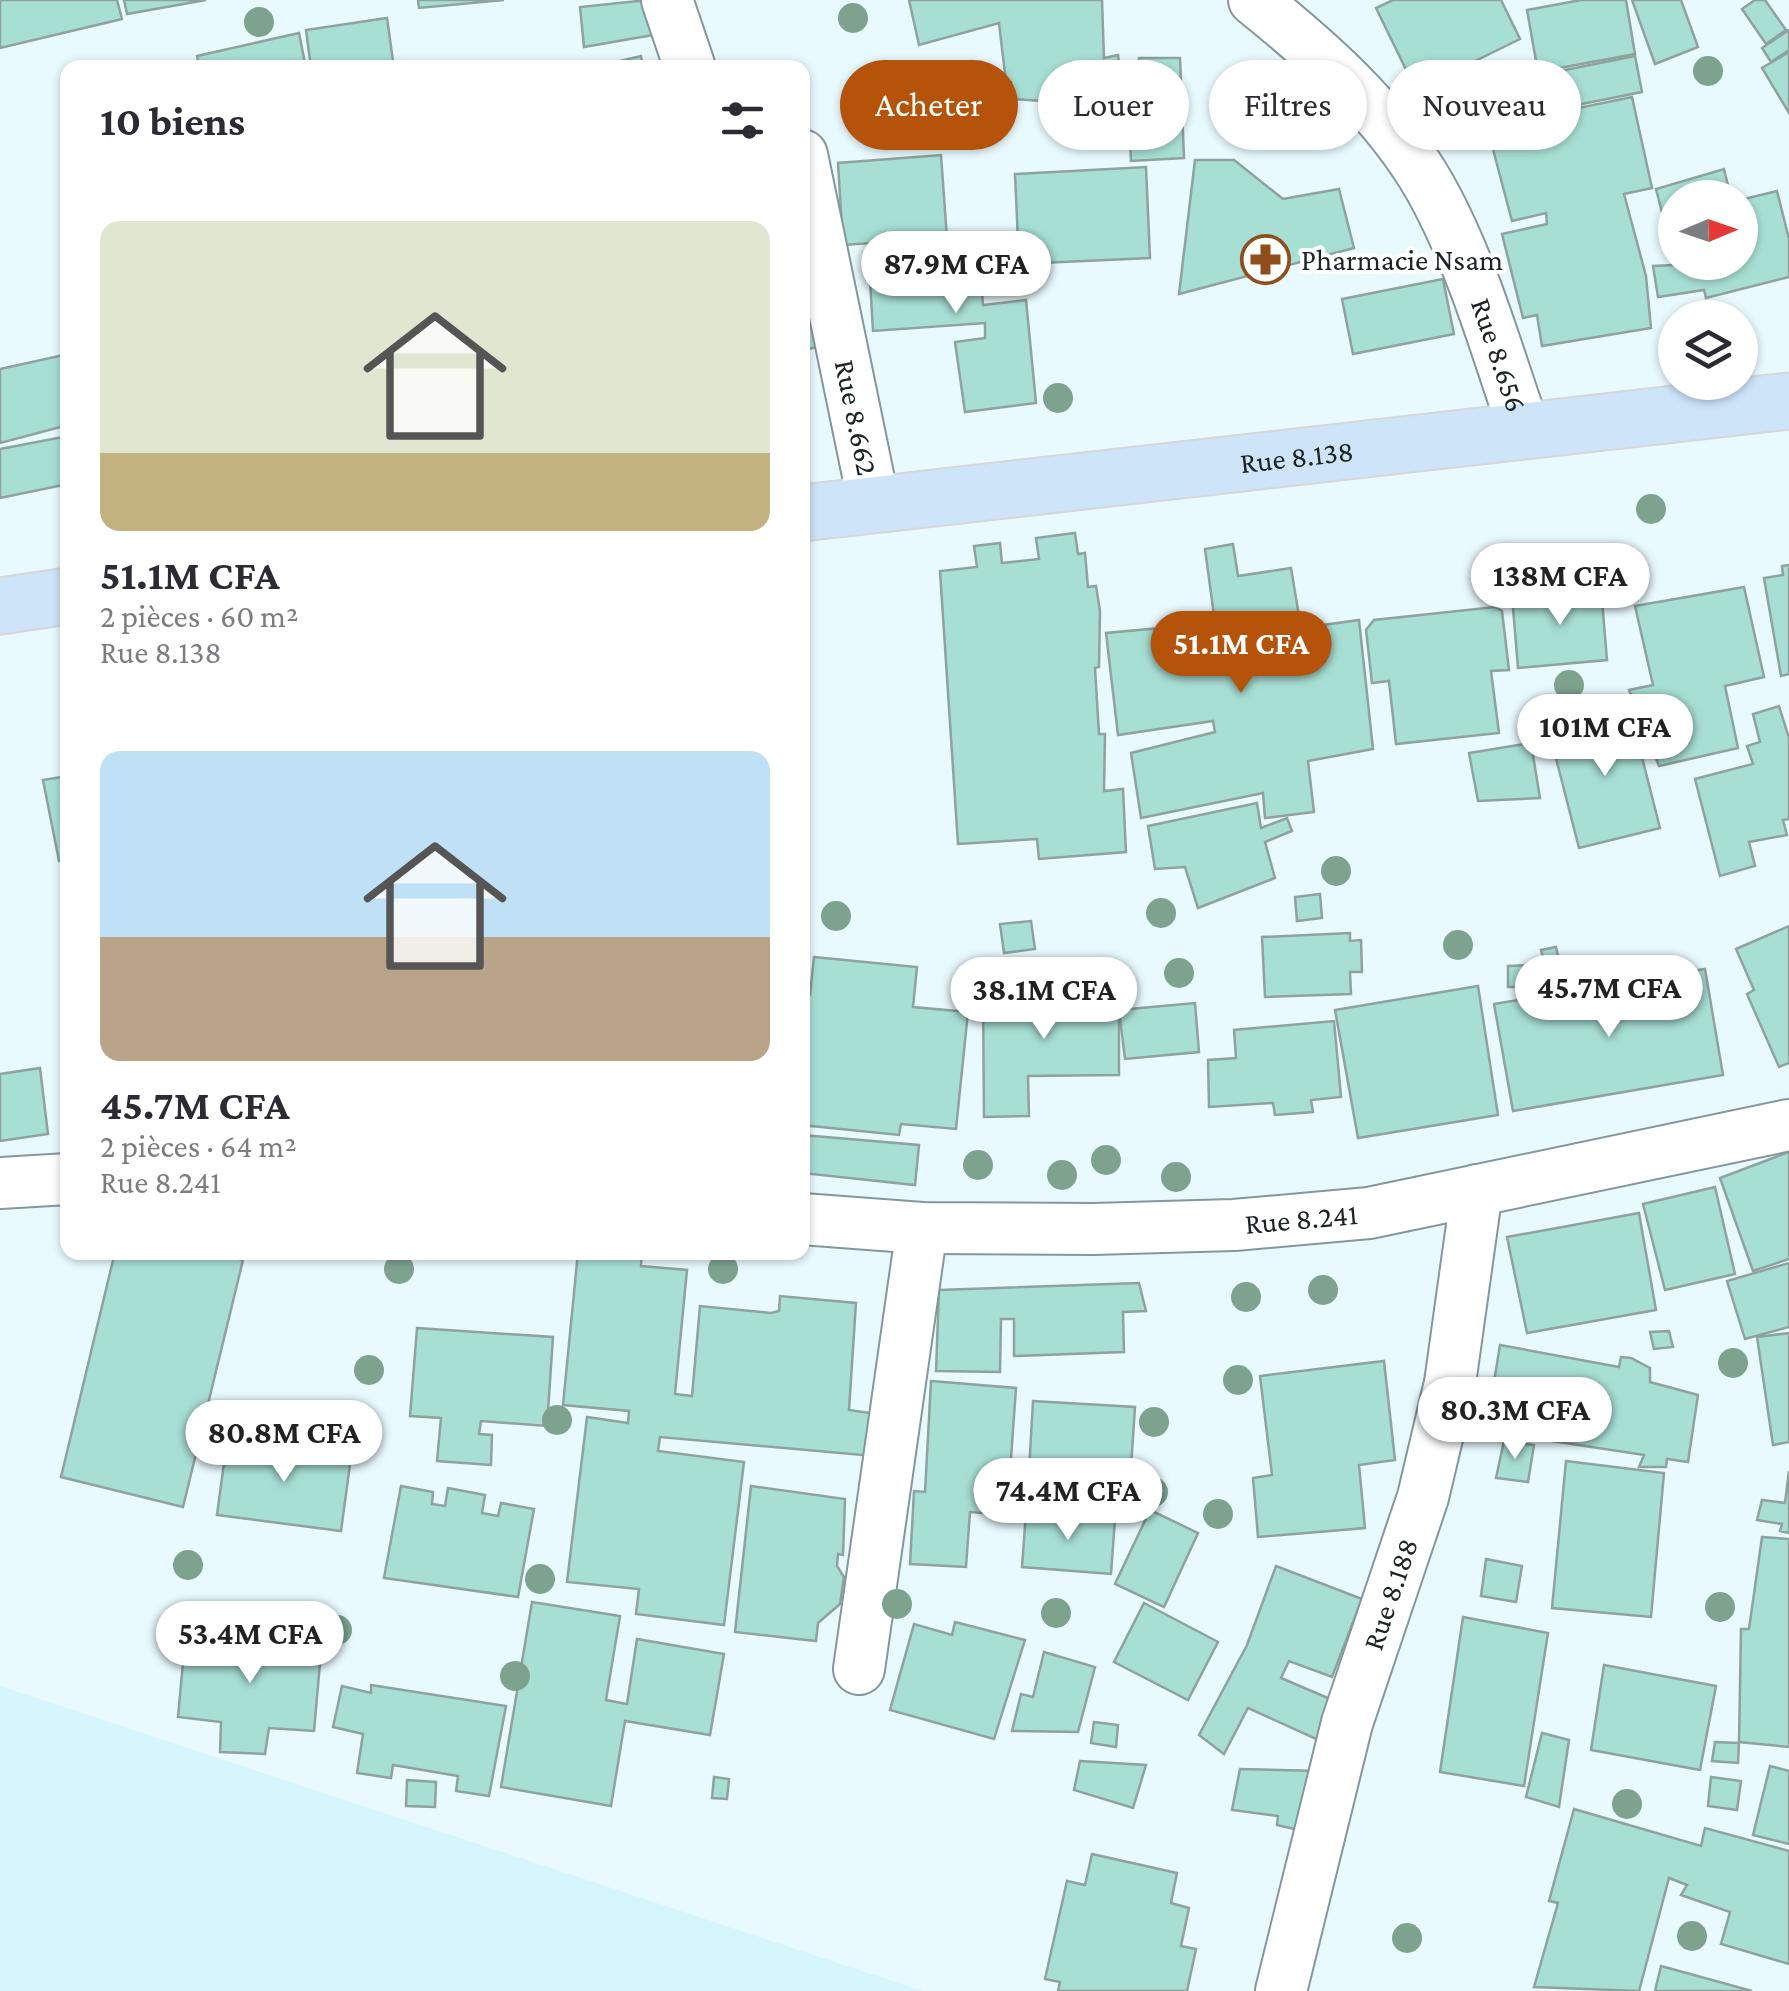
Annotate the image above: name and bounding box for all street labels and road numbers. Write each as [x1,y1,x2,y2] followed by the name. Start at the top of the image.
[1465,293,1534,416] street label: Rue 8.656
[829,356,885,478] street label: Rue 8.662
[1238,434,1355,479] street label: Rue 8.138
[1243,1197,1359,1240] street label: Rue 8.241
[1356,1534,1424,1654] street label: Rue 8.188

